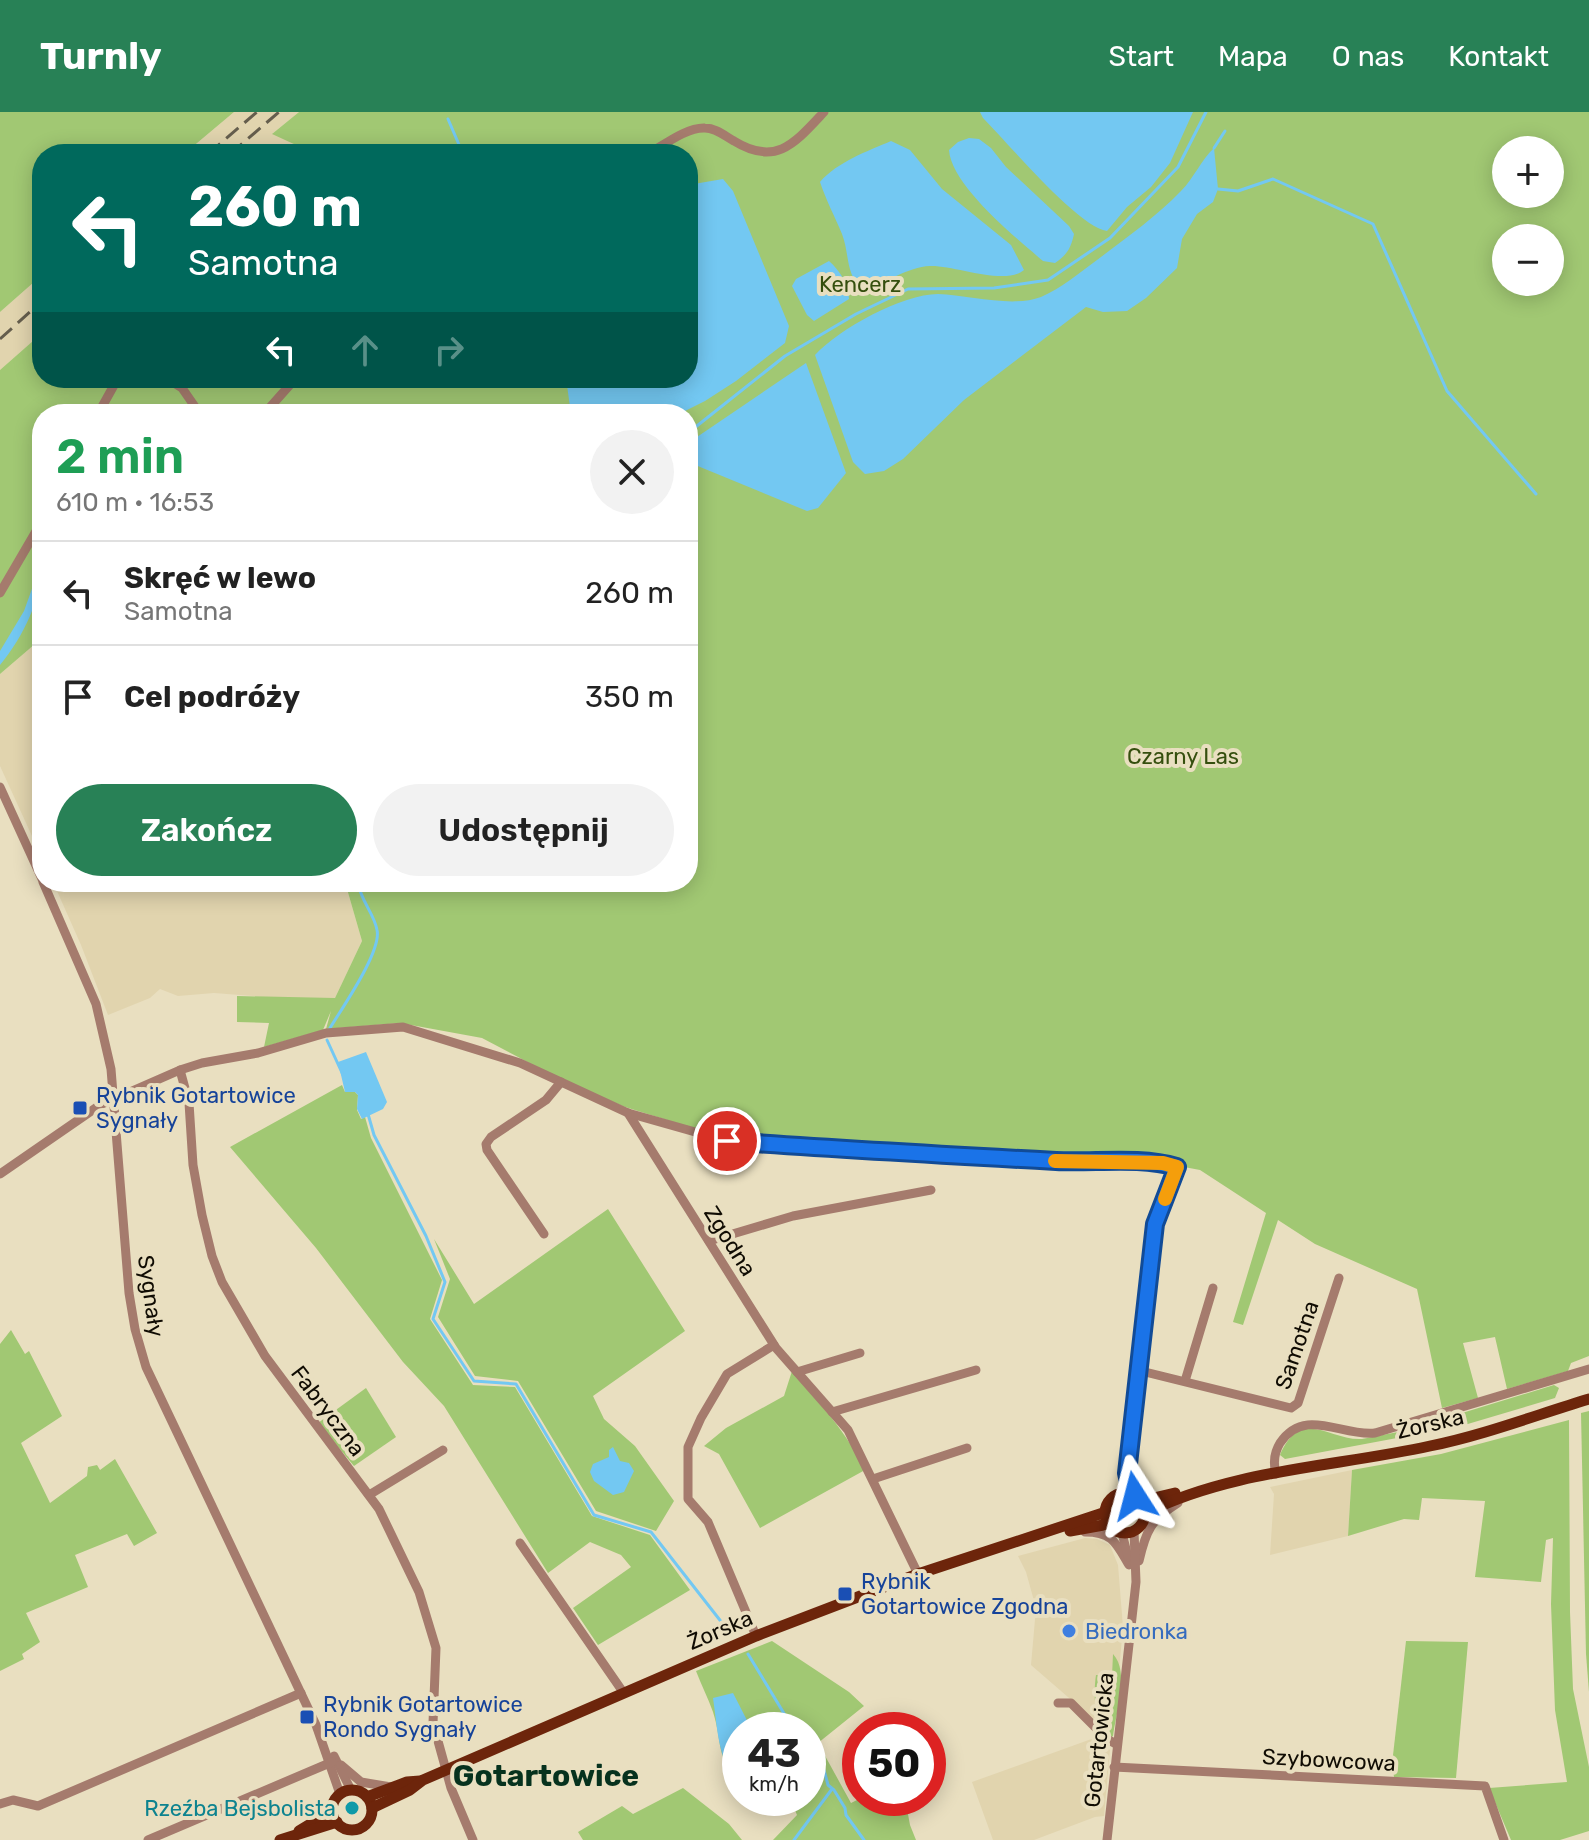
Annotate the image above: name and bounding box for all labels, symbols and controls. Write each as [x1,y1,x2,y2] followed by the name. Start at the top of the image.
[40,33,162,79] text: Turnly
[1109,40,1174,73] text: Start
[1218,40,1288,73] text: Mapa
[1332,40,1404,73] text: O nas
[1448,40,1549,73] text: Kontakt
[1492,136,1564,296] map controls
[1492,136,1564,208] button: +
[188,174,362,240] text: 260 m
[56,176,160,280] icon: left
[1492,224,1564,296] button: −
[188,241,339,284] text: Samotna
[819,271,901,298] park label: Kencerz
[259,328,303,372] icon: left
[343,328,387,372] icon: ahead
[427,328,471,372] icon: right
[56,428,184,485] text: 2 min
[590,430,674,514] button: close
[56,487,214,518] text: 610 m · 16:53
[124,560,316,596] text: Skręć w lewo
[56,571,100,615] icon: left
[585,575,674,611] text: 260 m
[124,596,233,627] text: Samotna
[56,675,100,719] icon: arrive
[124,679,300,715] text: Cel podróży
[585,679,674,715] text: 350 m
[1127,743,1239,770] park label: Czarny Las
[56,784,357,876] button: Zakończ
[373,784,674,876] button: Udostępnij
[96,1082,296,1134] place label: Rybnik Gotartowice Sygnały
[71,1099,89,1117] marker: Rybnik Gotartowice Sygnały
[693,1107,761,1175] pin
[705,1119,749,1163] icon: arrive
[698,1201,762,1281] street label: Zgodna
[132,1253,170,1339] street label: Sygnały
[1269,1297,1325,1393] street label: Samotna
[285,1360,371,1462] street label: Fabryczna
[1394,1403,1466,1445] street label: Żorska
[1093,1454,1177,1538] position arrow
[861,1568,1069,1620] place label: Rybnik Gotartowice Zgodna
[836,1585,854,1603] marker: Rybnik Gotartowice Zgodna
[683,1604,757,1656] street label: Żorska
[1085,1618,1188,1645] place label: Biedronka
[1060,1622,1078,1640] marker: Biedronka
[1078,1671,1120,1809] street label: Gotartowicka
[323,1691,523,1743] place label: Rybnik Gotartowice Rondo Sygnały
[298,1708,316,1726] marker: Rybnik Gotartowice Rondo Sygnały
[842,1712,946,1816] speed limit sign: 50
[747,1730,801,1777] text: 43
[1262,1743,1396,1777] street label: Szybowcowa
[453,1758,639,1794] district label: Gotartowice
[749,1772,799,1796] text: km/h
[144,1795,336,1822] place label: Rzeźba Bejsbolista
[343,1799,361,1817] marker: Rzeźba Bejsbolista

